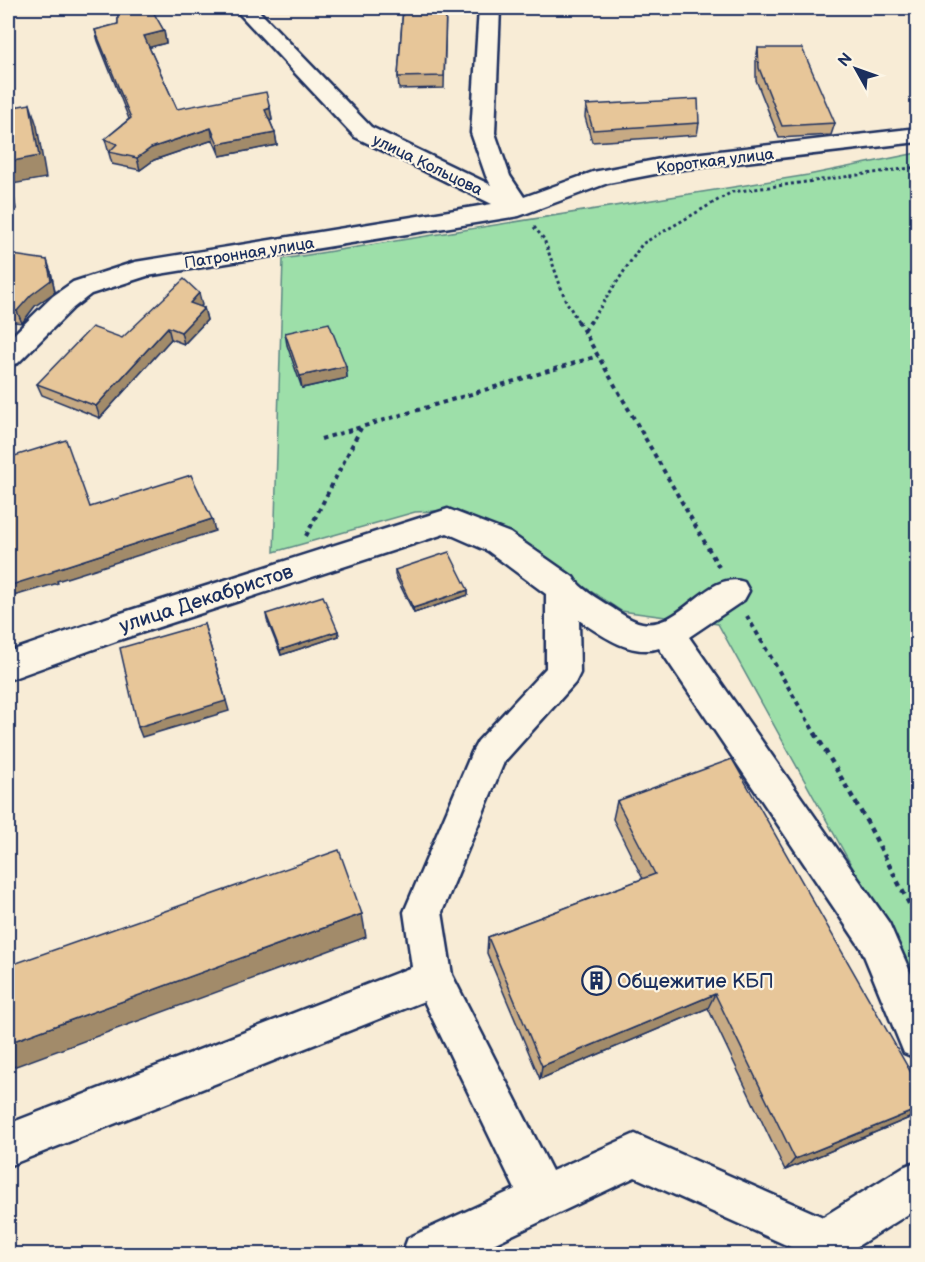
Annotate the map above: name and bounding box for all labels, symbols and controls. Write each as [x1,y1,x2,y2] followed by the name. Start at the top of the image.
[826,39,886,99] north arrow
[835,50,857,71] text: N
[369,131,486,200] street label: улица Кольцова
[655,145,776,178] street label: Короткая улица
[183,234,316,273] street label: Патронная улица
[116,559,297,638] street label: улица Декабристов
[580,965,612,997] building icon: Общежитие КБП
[617,970,774,994] place label: Общежитие КБП

